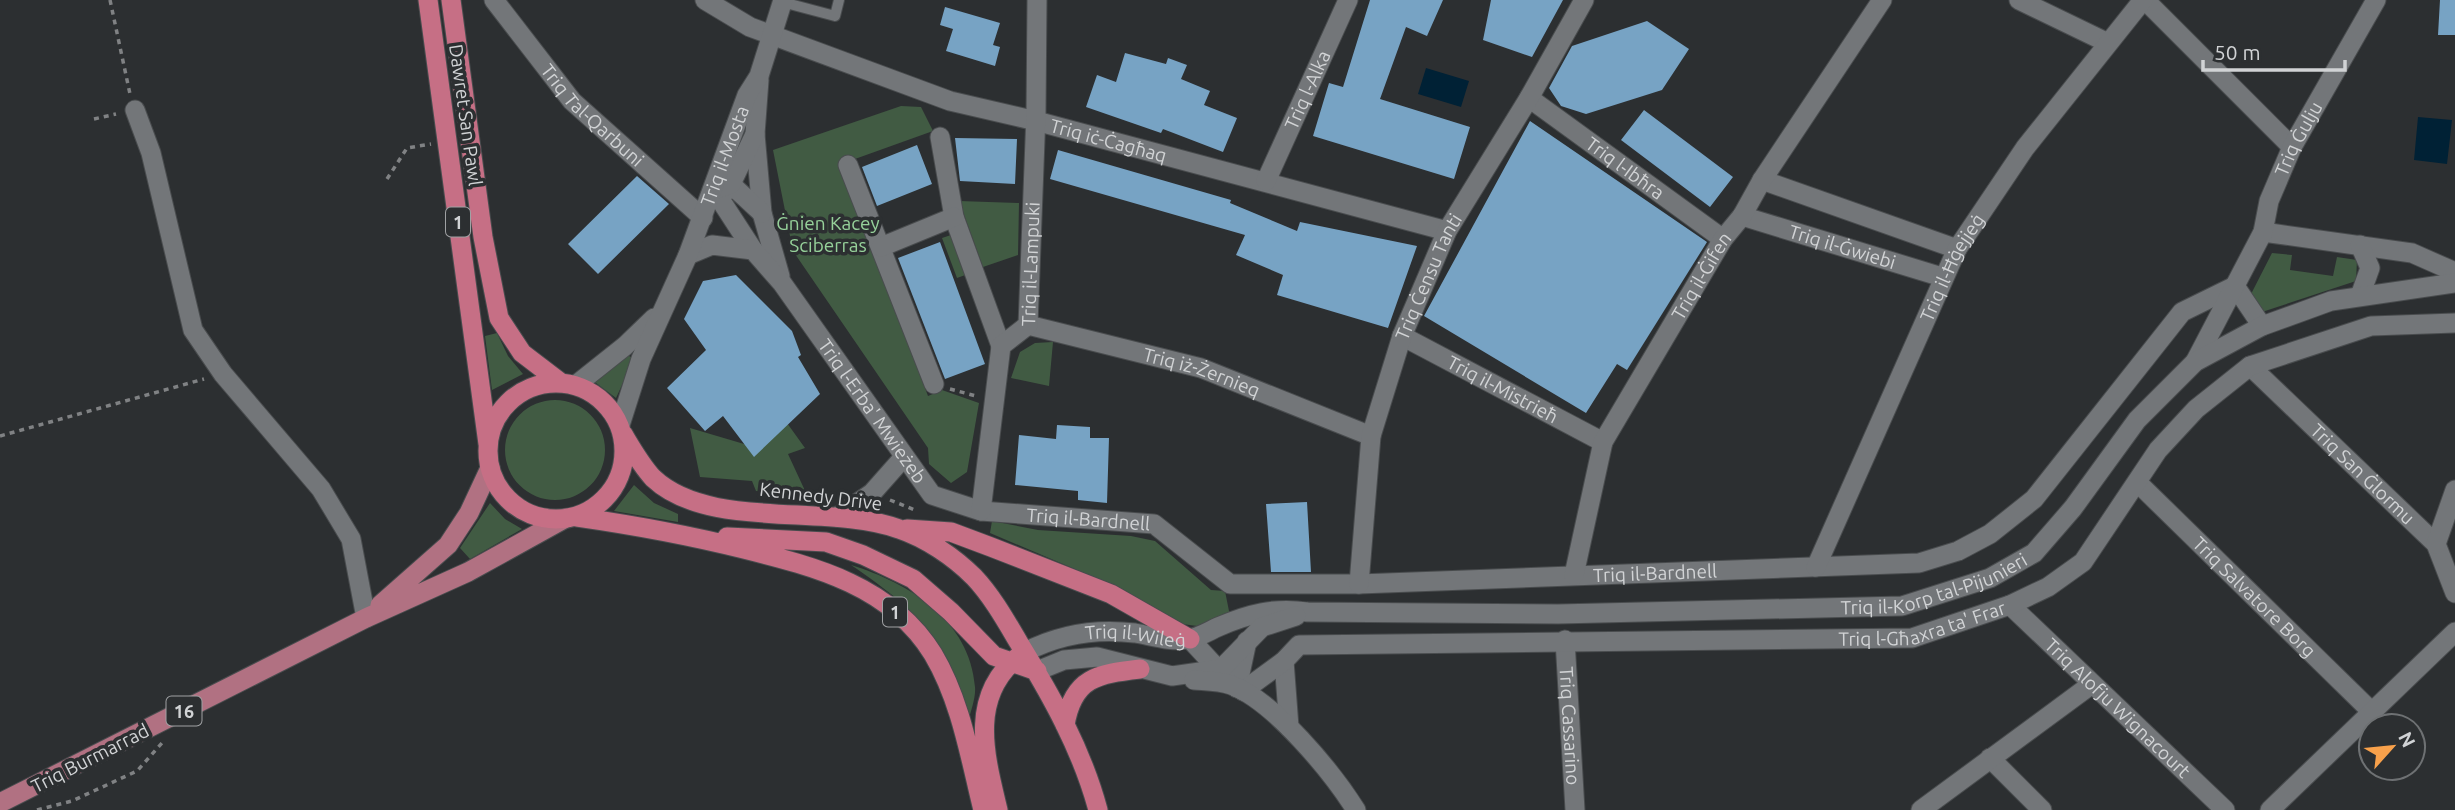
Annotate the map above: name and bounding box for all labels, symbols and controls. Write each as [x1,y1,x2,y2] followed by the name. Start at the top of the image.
[2203,28,2345,72] scale bar
[2214,40,2261,64] text: 50 m
[445,43,487,187] street label: Dawret San Pawl
[1280,47,1335,133] street label: Triq l-Alka
[536,60,648,171] street label: Triq Tal-Qarbuni
[2270,98,2327,179] street label: Triq Ġulju
[696,103,753,209] street label: Triq il-Mosta
[1048,114,1169,167] street label: Triq iċ-Ċagħaq
[1582,132,1669,204] street label: Triq l-Ibħra
[1017,201,1044,327] street label: Triq il-Lampuki
[446,208,470,236] road number: 1
[1391,209,1466,343] street label: Triq Ċensu Tanti
[1915,209,1989,325] street label: Triq il-Ħġejjeġ
[776,212,880,256] park label: Ġnien Kacey Sciberras
[1786,220,1899,273] street label: Triq il-Ġwiebi
[1667,227,1735,324] street label: Triq il-Ġifen
[814,335,931,487] street label: Triq l-Erba' Mwieżeb
[1141,343,1263,401] street label: Triq iż-Żernieq
[1444,351,1562,427] street label: Triq il-Mistrieħ
[2306,419,2419,529] street label: Triq San Ġlormu
[758,478,884,514] street label: Kennedy Drive
[1026,503,1151,535] street label: Triq il-Bardnell
[2189,532,2320,662] street label: Triq Salvatore Borg
[1840,548,2031,618] street label: Triq il-Korp tal-Pijunieri
[1593,560,1717,586] street label: Triq il-Bardnell
[1838,596,2008,650] street label: Triq l-Għaxra ta' Frar
[883,598,907,626] road number: 1
[1084,620,1186,651] street label: Triq il-Wileġ
[2041,633,2195,783] street label: Triq Alofju Wignacourt
[1556,666,1585,786] street label: Triq Cassarino
[166,696,202,726] road number: 16
[2357,712,2427,782] north arrow
[28,719,152,797] street label: Triq Burmarrad
[2394,728,2420,751] text: N

